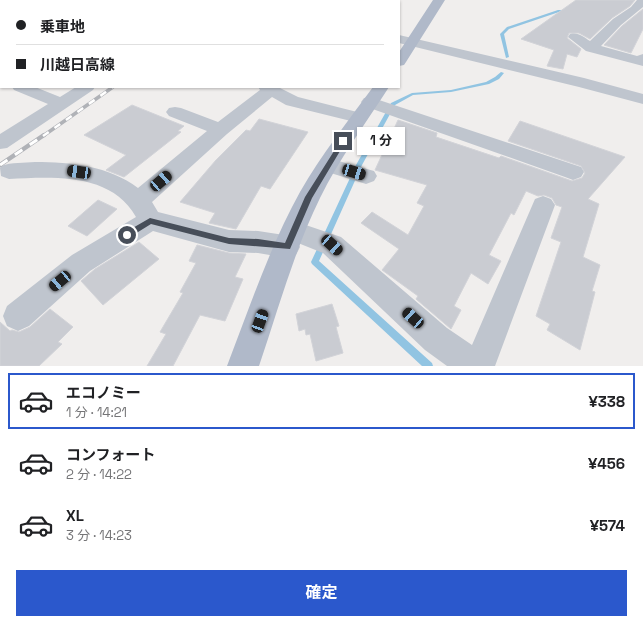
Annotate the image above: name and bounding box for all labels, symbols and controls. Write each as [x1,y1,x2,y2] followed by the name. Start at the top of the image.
[40,17,85,36] text: 乗車地
[40,55,115,74] text: 川越日高線
[357,127,405,155] callout: 1 分
[334,132,352,150] route end
[370,132,392,149] text: 1 分
[341,163,367,181] car
[66,164,92,180] car
[148,169,174,193] car
[118,226,136,244] route start
[319,233,345,257] car
[47,269,73,293] car
[400,306,426,330] car
[250,308,270,334] car
[18,383,54,419] icon: car
[66,383,141,402] text: エコノミー
[588,392,625,411] text: ¥338
[66,404,127,421] text: 1 分 · 14:21
[18,445,54,481] icon: car
[66,445,156,464] text: コンフォート
[588,454,625,473] text: ¥456
[66,466,132,483] text: 2 分 · 14:22
[66,506,84,525] text: XL
[18,507,54,543] icon: car
[590,516,625,535] text: ¥574
[66,527,132,544] text: 3 分 · 14:23
[16,570,627,616] button: 確定

